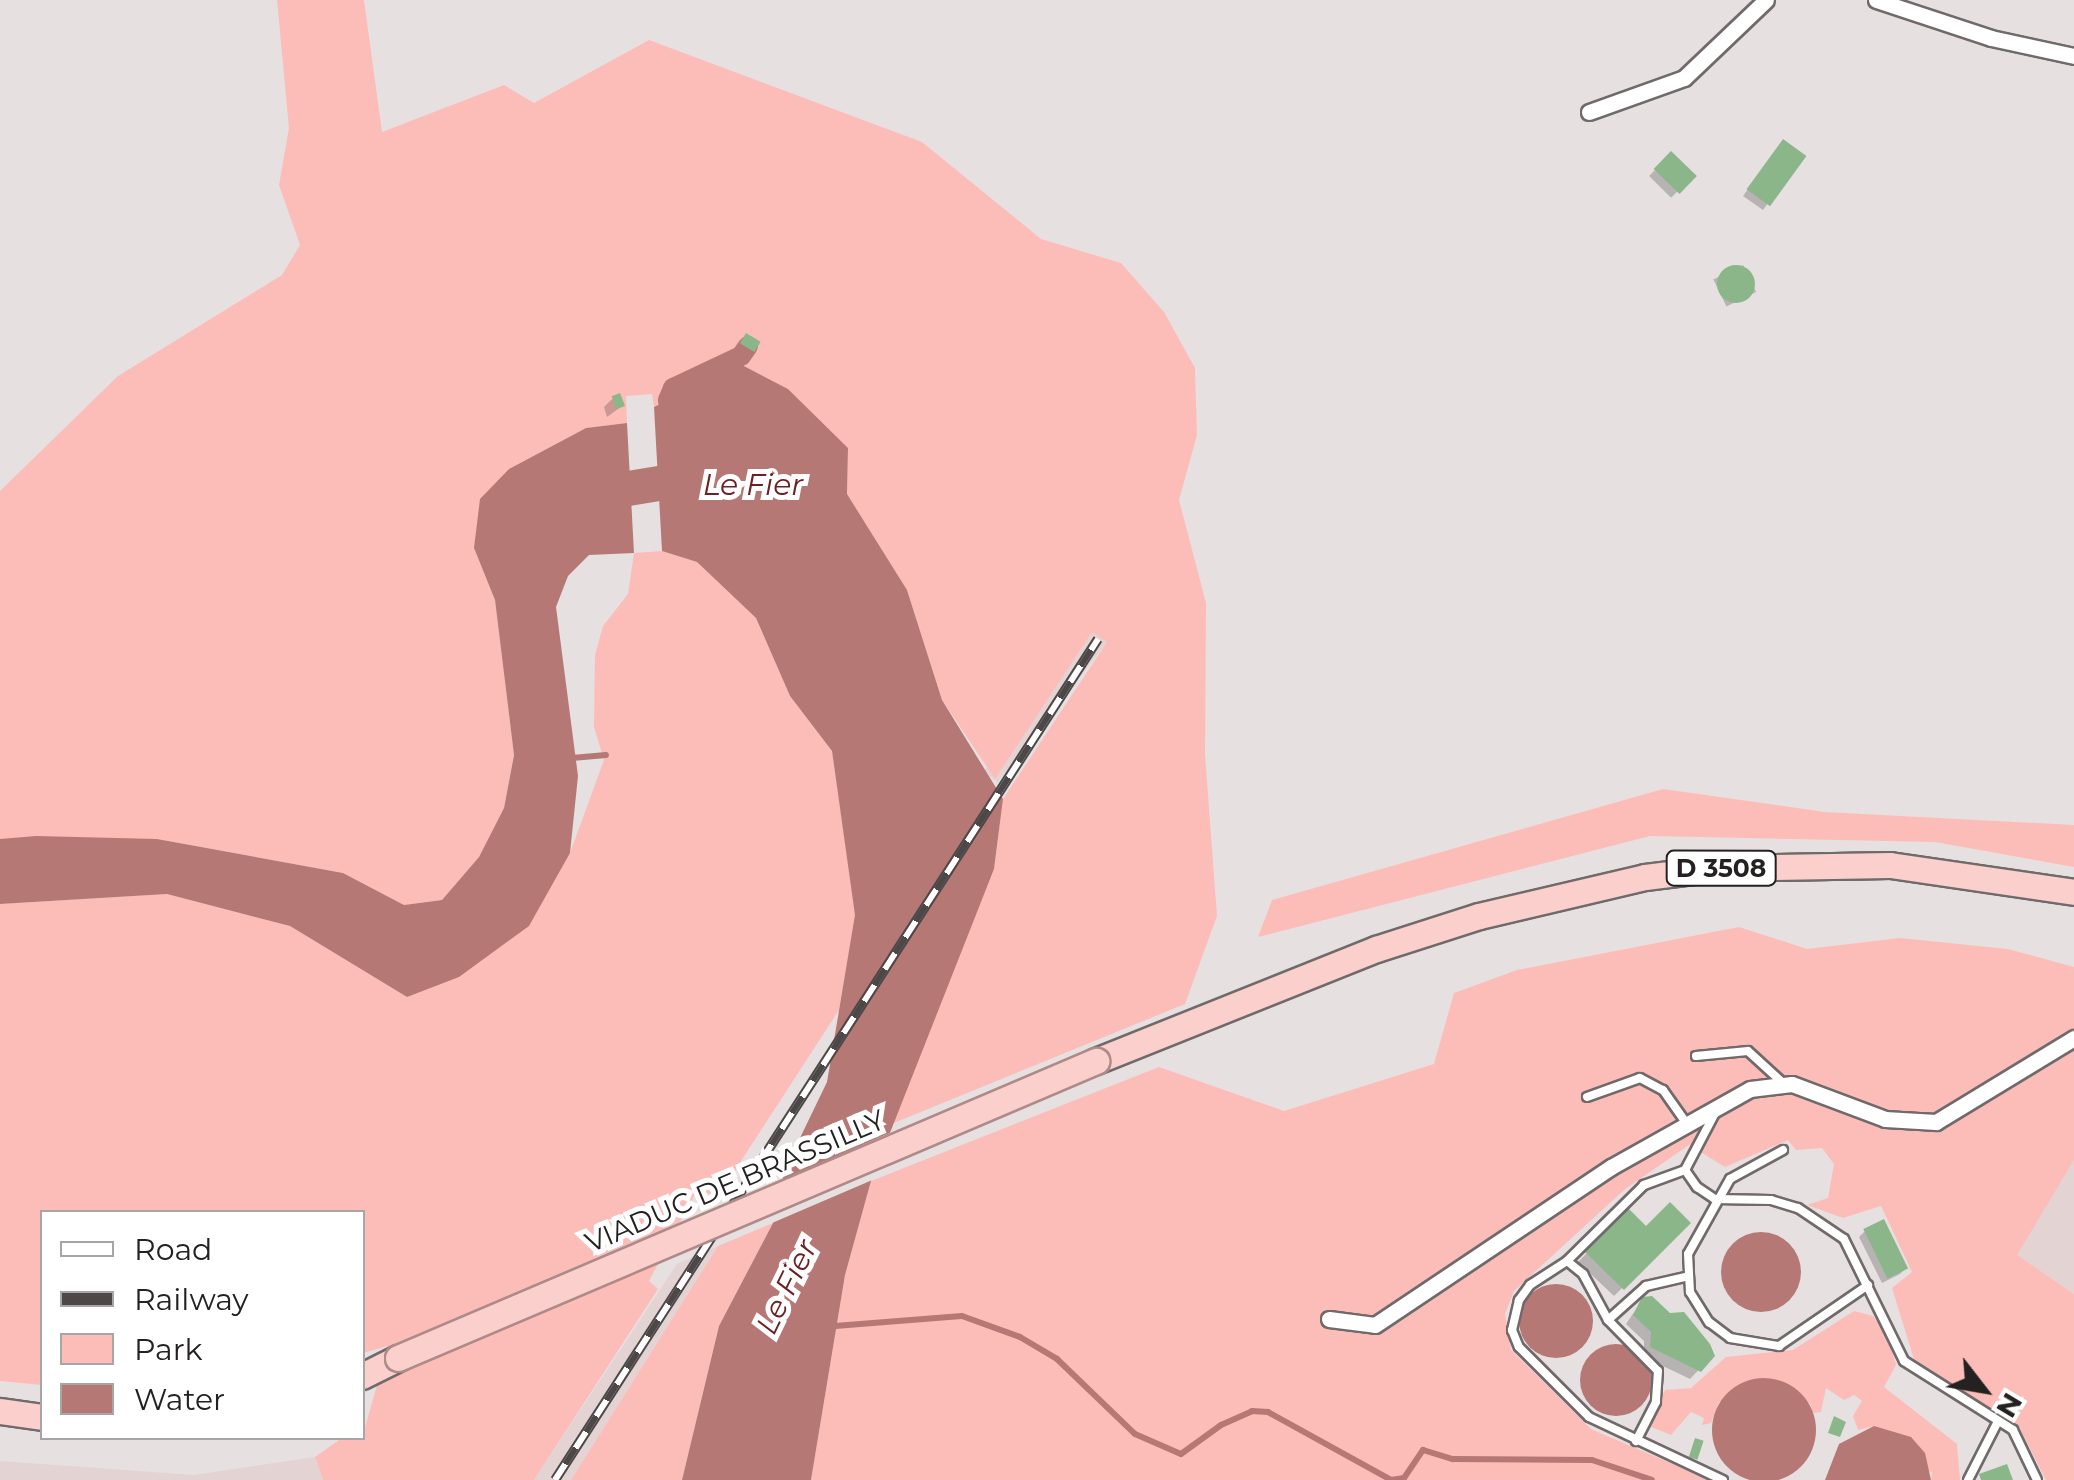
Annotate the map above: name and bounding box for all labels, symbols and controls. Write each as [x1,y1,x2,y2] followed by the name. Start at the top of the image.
[703,467,803,503] water label: Le Fier
[1664,848,1778,888] road number: D 3508
[580,1103,890,1259] street label: VIADUC DE BRASSILLY
[40,1210,365,1440] legend
[134,1231,212,1268] text: Road
[749,1234,825,1340] water label: Le Fier
[134,1281,249,1318] text: Railway
[134,1331,203,1368] text: Park
[1934,1340,2034,1440] north arrow
[134,1381,225,1418] text: Water
[1989,1387,2030,1424] text: N

